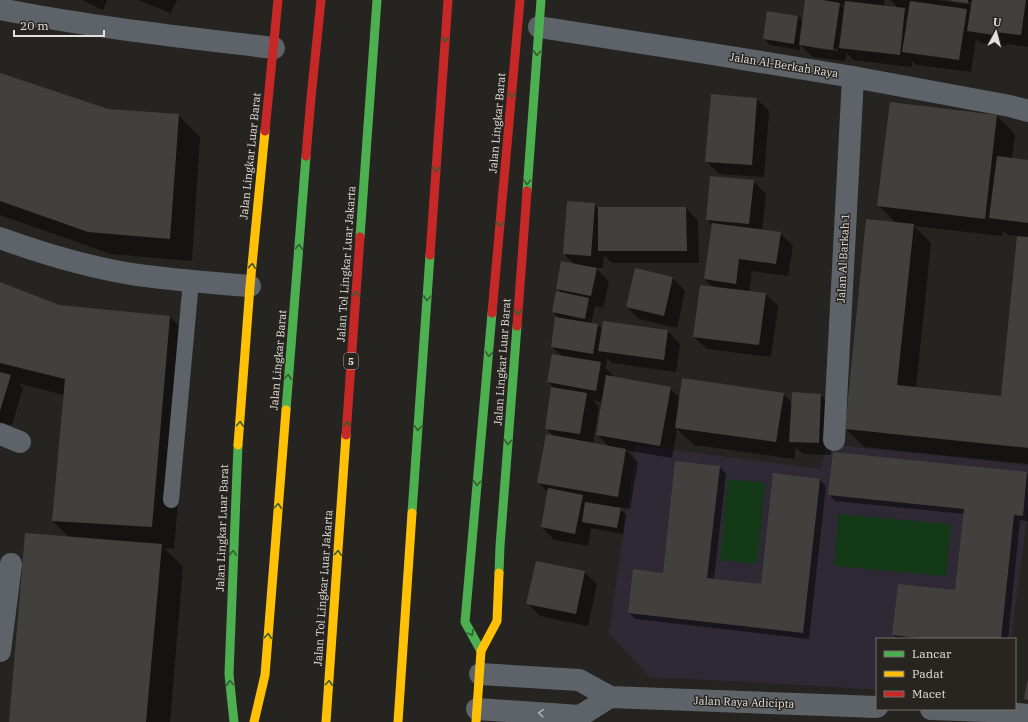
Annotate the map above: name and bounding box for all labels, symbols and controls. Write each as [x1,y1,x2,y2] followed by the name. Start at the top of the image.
[14,12,104,38] scale bar
[976,12,1016,52] north arrow
[992,15,1003,30] text: U
[20,18,49,33] text: 20 m
[440,36,449,42] one-way arrow
[729,49,839,81] street label: Jalan Al-Berkah Raya
[532,50,541,56] one-way arrow
[486,72,508,174] street label: Jalan Lingkar Barat
[236,92,264,220] street label: Jalan Lingkar Luar Barat
[508,92,517,98] one-way arrow
[432,166,440,172] one-way arrow
[523,179,532,185] one-way arrow
[334,185,358,343] street label: Jalan Tol Lingkar Luar Jakarta
[834,213,852,303] street label: Jalan Al Barkah 1
[496,221,505,227] one-way arrow
[294,244,303,250] one-way arrow
[247,263,256,269] one-way arrow
[352,291,360,297] one-way arrow
[423,295,432,301] one-way arrow
[491,298,513,426] street label: Jalan Lingkar Luar Barat
[267,309,289,411] street label: Jalan Lingkar Barat
[513,309,522,315] one-way arrow
[485,351,494,357] one-way arrow
[344,353,358,369] road number: 5
[284,374,293,380] one-way arrow
[235,421,244,427] one-way arrow
[342,421,351,427] one-way arrow
[414,425,423,431] one-way arrow
[503,439,512,445] one-way arrow
[213,464,231,592] street label: Jalan Lingkar Luar Barat
[473,480,482,486] one-way arrow
[274,503,283,509] one-way arrow
[311,509,335,667] street label: Jalan Tol Lingkar Luar Jakarta
[229,550,238,556] one-way arrow
[333,550,342,556] one-way arrow
[466,628,473,636] one-way arrow
[263,633,272,639] one-way arrow
[876,638,1016,710] legend
[912,646,952,661] text: Lancar
[912,666,944,681] text: Padat
[225,680,234,686] one-way arrow
[324,680,333,686] one-way arrow
[912,686,946,701] text: Macet
[693,693,795,711] street label: Jalan Raya Adicipta
[538,709,544,718] one-way arrow

